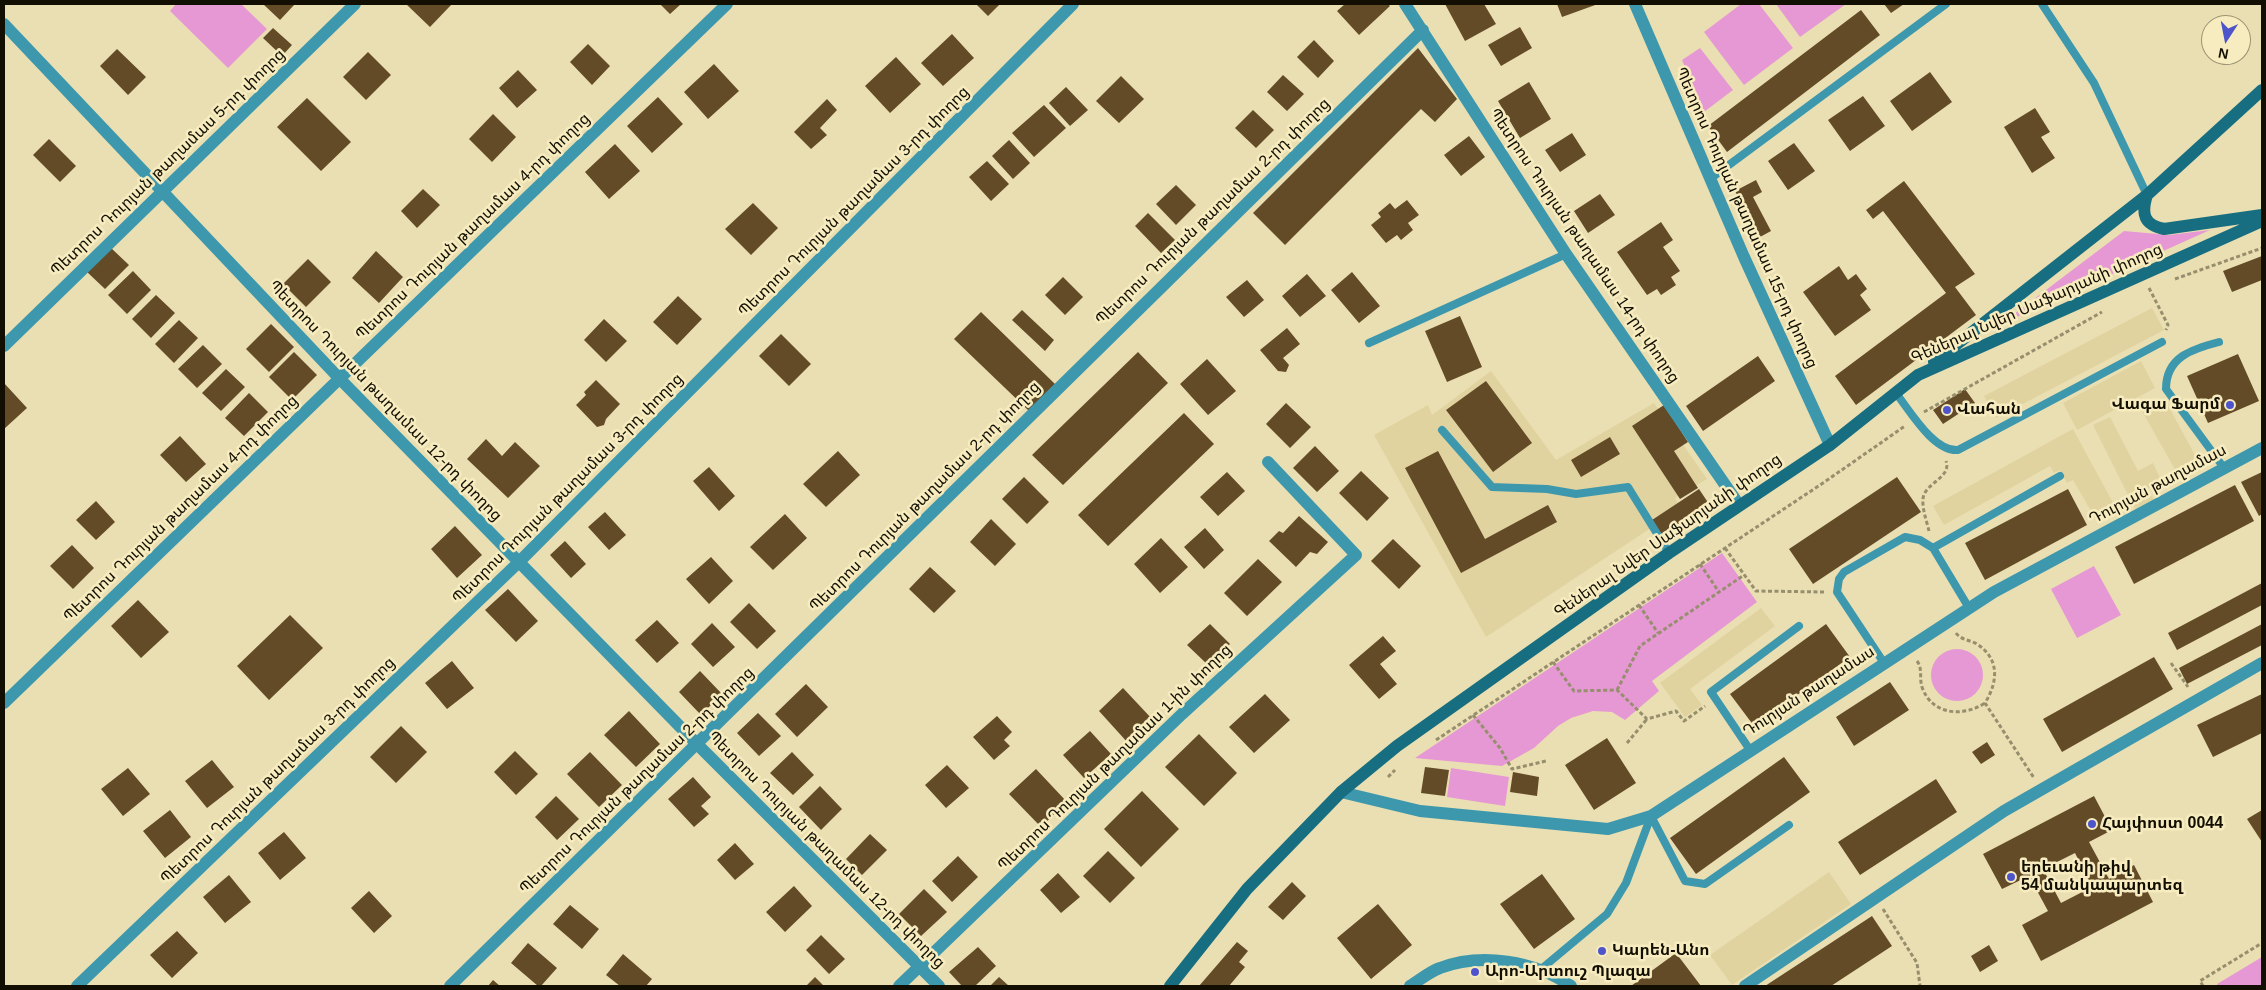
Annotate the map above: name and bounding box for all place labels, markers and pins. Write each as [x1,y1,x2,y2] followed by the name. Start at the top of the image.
[2111,395,2220,415] place label: Վագա Ֆարմ
[2224,399,2236,411] marker: Վագա Ֆարմ
[1957,400,2021,420] place label: Վահան
[1941,404,1953,416] marker: Վահան
[2102,814,2223,834] place label: Հայփոստ 0044
[2086,818,2098,830] marker: Հայփոստ 0044
[2021,858,2183,896] place label: երեւանի թիվ 54 մանկապարտեզ
[2005,871,2017,883] marker: երեւանի թիվ 54 մանկապարտեզ
[1612,941,1710,961] place label: Կարեն-Անո
[1596,945,1608,957] marker: Կարեն-Անո
[1485,962,1651,982] place label: Արո-Արտուշ Պլազա
[1469,966,1481,978] marker: Արո-Արտուշ Պլազա

